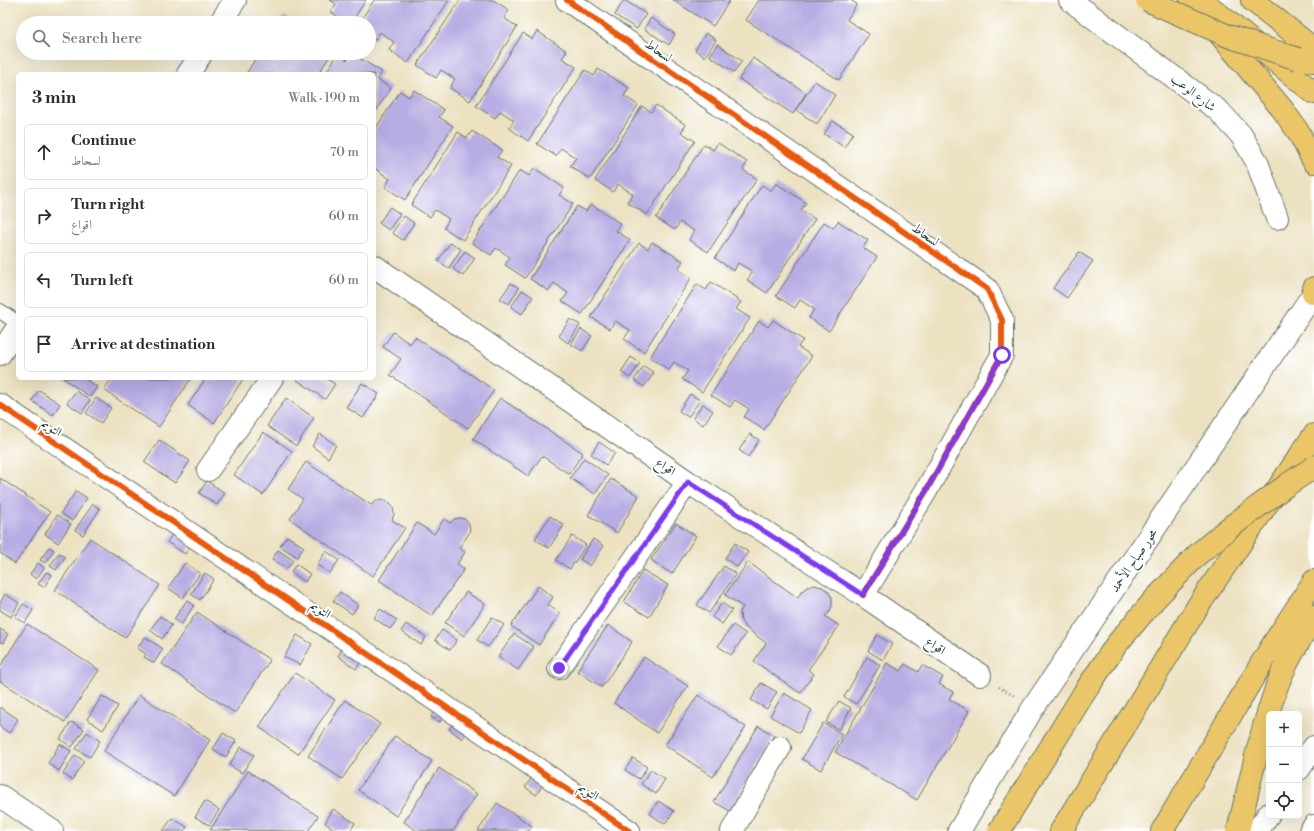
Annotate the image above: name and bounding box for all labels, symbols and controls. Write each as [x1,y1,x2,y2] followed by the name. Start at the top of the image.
[16,16,376,60] search box
[30,27,52,49] icon: search
[62,29,142,48] text: Search here
[642,36,675,66] street label: لسحاط
[1166,70,1219,118] street label: شارع الوعب
[32,87,76,109] text: 3 min
[289,90,360,106] text: Walk · 190 m
[71,131,136,150] text: Continue
[33,141,55,163] icon: ahead
[330,144,359,160] text: 70 m
[71,153,101,169] text: لسحاط
[71,195,145,214] text: Turn right
[33,205,55,227] icon: right
[328,208,359,224] text: 60 m
[71,217,92,233] text: اقواع
[909,220,942,250] street label: لسحاط
[33,269,55,291] icon: left
[71,271,133,290] text: Turn left
[328,272,359,288] text: 60 m
[33,333,55,355] icon: arrive
[71,335,215,354] text: Arrive at destination
[993,346,1011,364] route start
[36,415,65,443] street label: التويم
[651,454,679,482] street label: اقواع
[1106,525,1164,597] street label: محور صباح الأحمد
[305,597,334,625] street label: التويم
[921,633,949,661] street label: اقواع
[550,659,568,677] route end
[1266,711,1302,819] map controls
[1266,711,1302,747] button: +
[1266,747,1302,783] button: −
[573,779,602,807] street label: التويم
[1266,783,1302,819] button: locate

